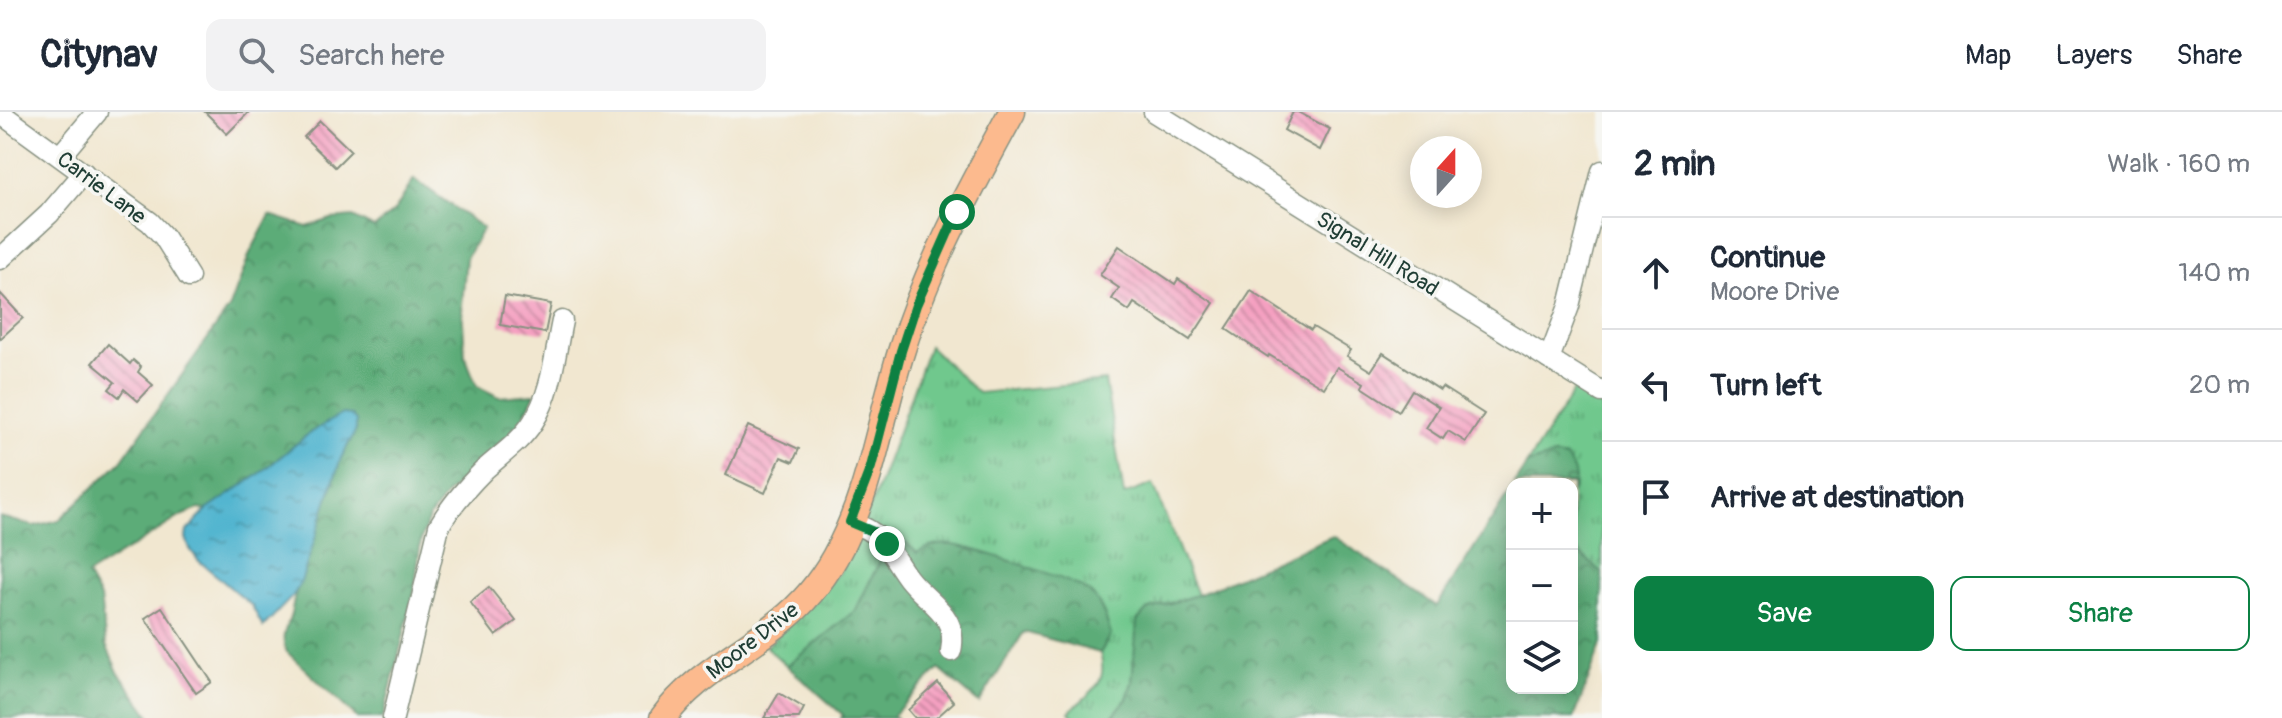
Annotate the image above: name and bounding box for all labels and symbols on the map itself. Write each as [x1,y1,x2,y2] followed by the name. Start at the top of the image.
[1410,136,1482,208] north arrow
[51,145,152,230] street label: Carrie Lane
[939,194,975,230] route start
[1311,205,1444,303] street label: Signal Hill Road
[869,526,905,562] route end
[701,596,804,686] street label: Moore Drive

